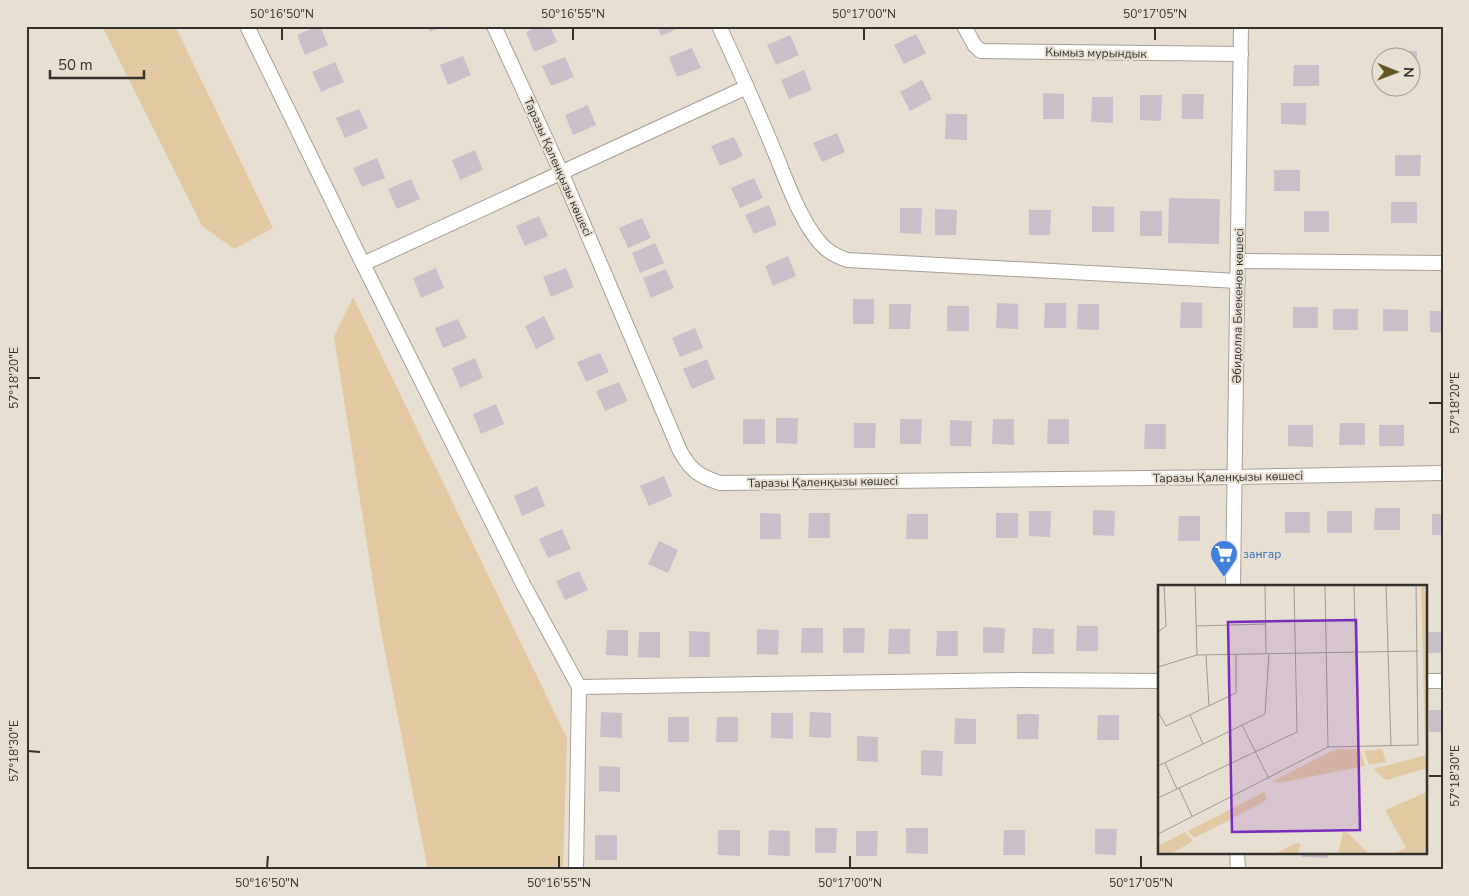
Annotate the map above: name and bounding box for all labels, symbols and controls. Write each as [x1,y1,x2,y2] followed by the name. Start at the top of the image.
[250,6,314,22] text: 50°16'50"N
[541,6,605,22] text: 50°16'55"N
[832,6,896,22] text: 50°17'00"N
[1123,6,1187,22] text: 50°17'05"N
[1045,44,1148,62] street label: Кымыз мурындык
[50,48,144,80] scale bar
[1372,48,1422,98] north arrow
[58,55,93,75] text: 50 m
[1399,67,1418,78] text: N
[520,95,596,239] street label: Таразы Қаленқызы көшесі
[1229,228,1247,384] street label: Әбидолла Биекенов көшесі
[6,347,22,409] text: 57°18'20"E
[1447,372,1463,434] text: 57°18'20"E
[1153,468,1303,486] street label: Таразы Қаленқызы көшесі
[748,473,898,491] street label: Таразы Қаленқызы көшесі
[1209,539,1239,578] supermarket icon: зангар
[1243,546,1281,562] place label: зангар
[1158,585,1426,854] inset map
[6,720,22,782] text: 57°18'30"E
[1447,745,1463,807] text: 57°18'30"E
[235,875,299,891] text: 50°16'50"N
[527,875,591,891] text: 50°16'55"N
[818,875,882,891] text: 50°17'00"N
[1109,875,1173,891] text: 50°17'05"N

